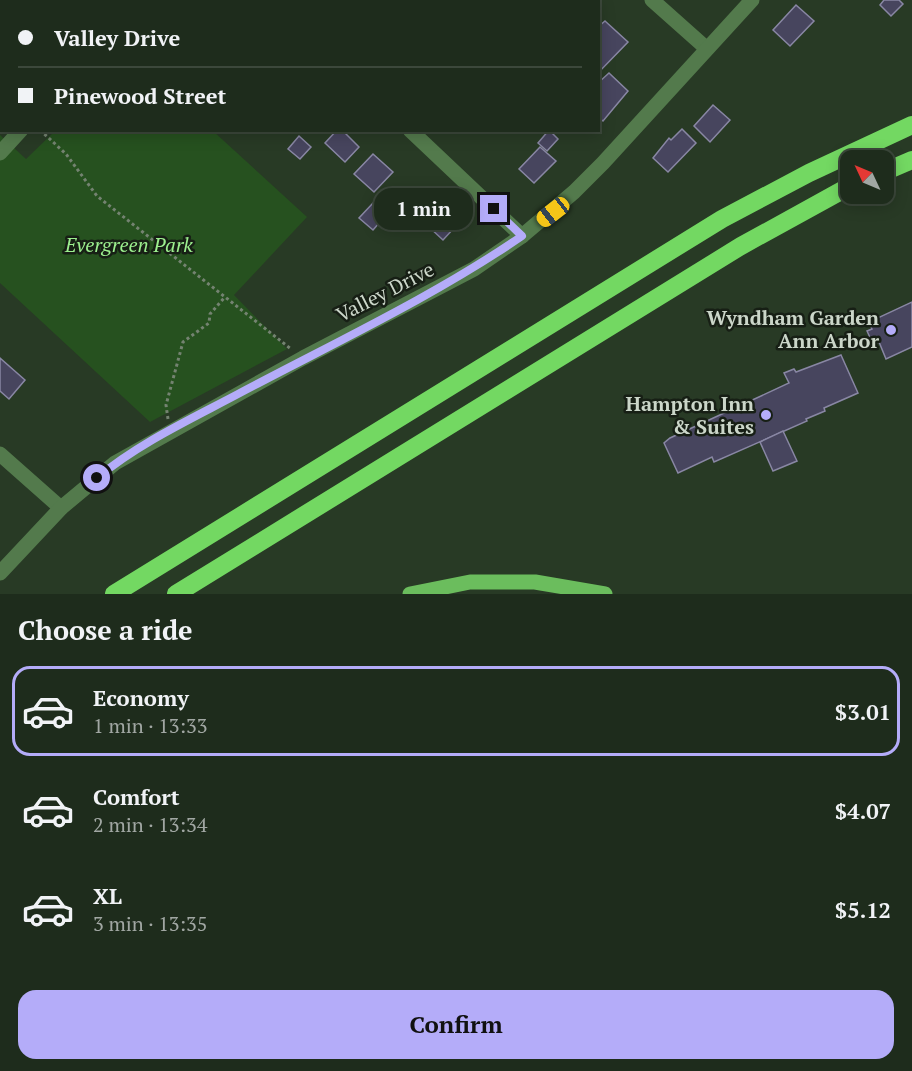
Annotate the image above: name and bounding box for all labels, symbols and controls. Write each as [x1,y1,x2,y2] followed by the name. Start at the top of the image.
[54,23,180,52] text: Valley Drive
[54,81,226,110] text: Pinewood Street
[840,150,894,204] north arrow
[840,150,894,204] map controls
[374,188,473,230] callout: 1 min
[533,194,573,230] car
[396,195,451,222] text: 1 min
[480,195,507,222] route end
[64,231,193,258] park label: Evergreen Park
[331,255,438,328] street label: Valley Drive
[707,304,879,354] place label: Wyndham Garden Ann Arbor
[884,323,898,337] marker: Wyndham Garden Ann Arbor
[626,390,754,440] place label: Hampton Inn & Suites
[759,408,773,422] marker: Hampton Inn & Suites
[83,464,110,491] route start
[18,612,193,648] text: Choose a ride
[93,683,189,712] text: Economy
[21,684,75,738] icon: car
[835,697,891,726] text: $3.01
[93,712,207,739] text: 1 min · 13:33
[93,782,179,811] text: Comfort
[21,783,75,837] icon: car
[835,796,891,825] text: $4.07
[93,811,207,838] text: 2 min · 13:34
[93,881,122,910] text: XL
[21,882,75,936] icon: car
[835,895,891,924] text: $5.12
[93,910,207,937] text: 3 min · 13:35
[18,990,894,1059] button: Confirm

